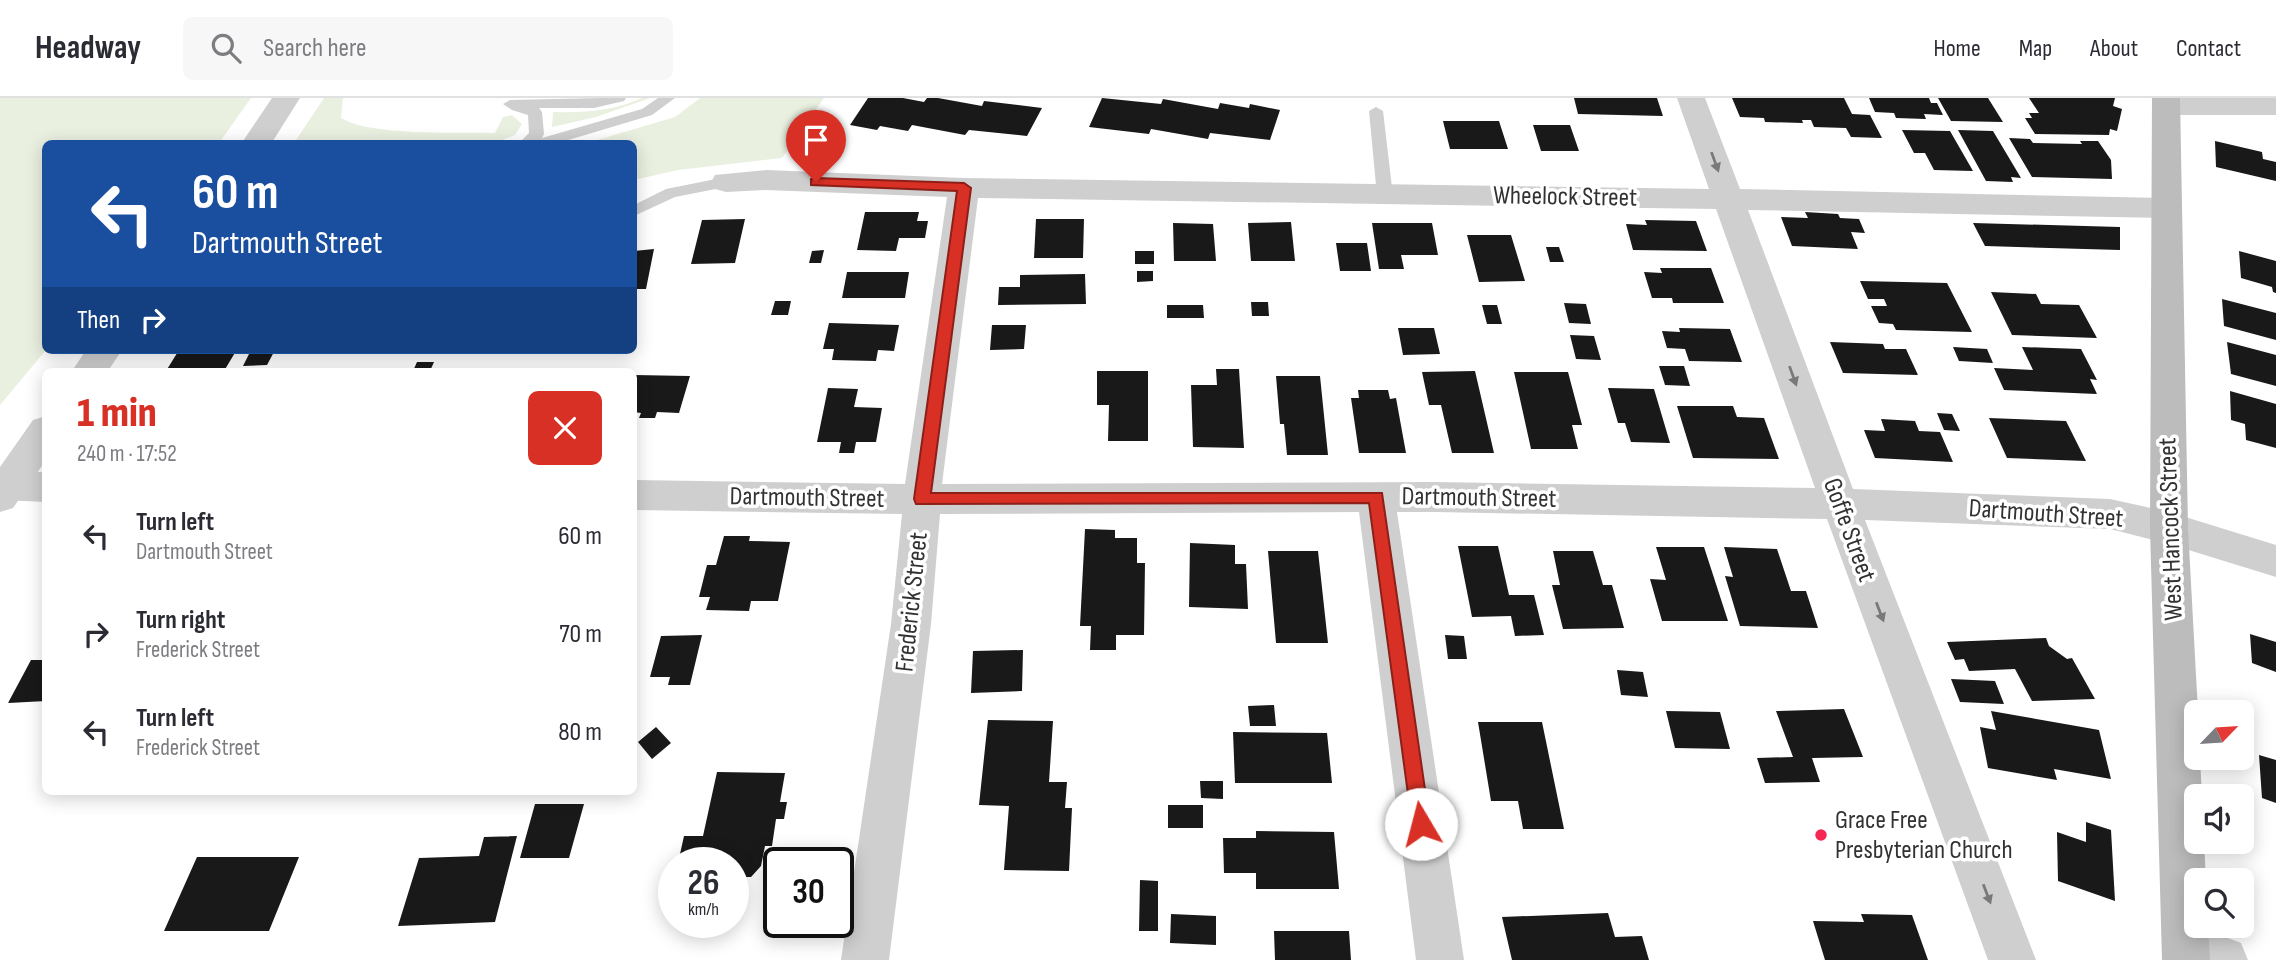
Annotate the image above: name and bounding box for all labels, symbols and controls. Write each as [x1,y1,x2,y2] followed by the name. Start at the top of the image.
[183,17,673,80] search box
[35,28,141,68] text: Headway
[207,29,245,67] icon: search
[263,33,366,64] text: Search here
[1933,34,1981,63] text: Home
[2019,34,2052,63] text: Map
[2090,34,2138,63] text: About
[2176,34,2241,63] text: Contact
[786,110,846,182] pin
[797,121,835,159] icon: arrive
[1709,152,1720,173] one-way arrow
[192,164,279,223] text: 60 m
[77,168,168,259] icon: left
[1493,180,1637,214] street label: Wheelock Street
[192,224,382,263] text: Dartmouth Street
[134,301,172,339] icon: right
[77,305,120,336] text: Then
[1787,365,1798,386] one-way arrow
[77,388,157,439] text: 1 min
[528,391,602,465] button: close
[2152,437,2190,621] street label: West Hancock Street
[77,440,177,468] text: 240 m · 17:52
[1816,474,1882,586] street label: Goffe Street
[729,481,885,515] street label: Dartmouth Street
[1401,481,1557,515] street label: Dartmouth Street
[1968,493,2124,535] street label: Dartmouth Street
[136,507,214,538] text: Turn left
[77,517,115,555] icon: left
[558,521,602,552] text: 60 m
[889,531,935,673] street label: Frederick Street
[136,538,273,566] text: Dartmouth Street
[1875,602,1886,623] one-way arrow
[136,605,225,636] text: Turn right
[77,615,115,653] icon: right
[559,619,602,650] text: 70 m
[136,636,260,664] text: Frederick Street
[2184,700,2254,770] north arrow
[2184,700,2254,938] map controls
[136,703,214,734] text: Turn left
[77,713,115,751] icon: left
[558,717,602,748] text: 80 m
[136,734,260,762] text: Frederick Street
[2184,784,2254,854] button: sound
[1384,787,1458,861] position arrow
[1835,805,2013,866] place label: Grace Free Presbyterian Church
[1813,827,1829,843] marker: Grace Free Presbyterian Church
[763,847,854,938] speed limit sign: 30
[688,862,719,905] text: 26
[2184,868,2254,938] button: search
[1981,883,1992,904] one-way arrow
[688,899,719,920] text: km/h

